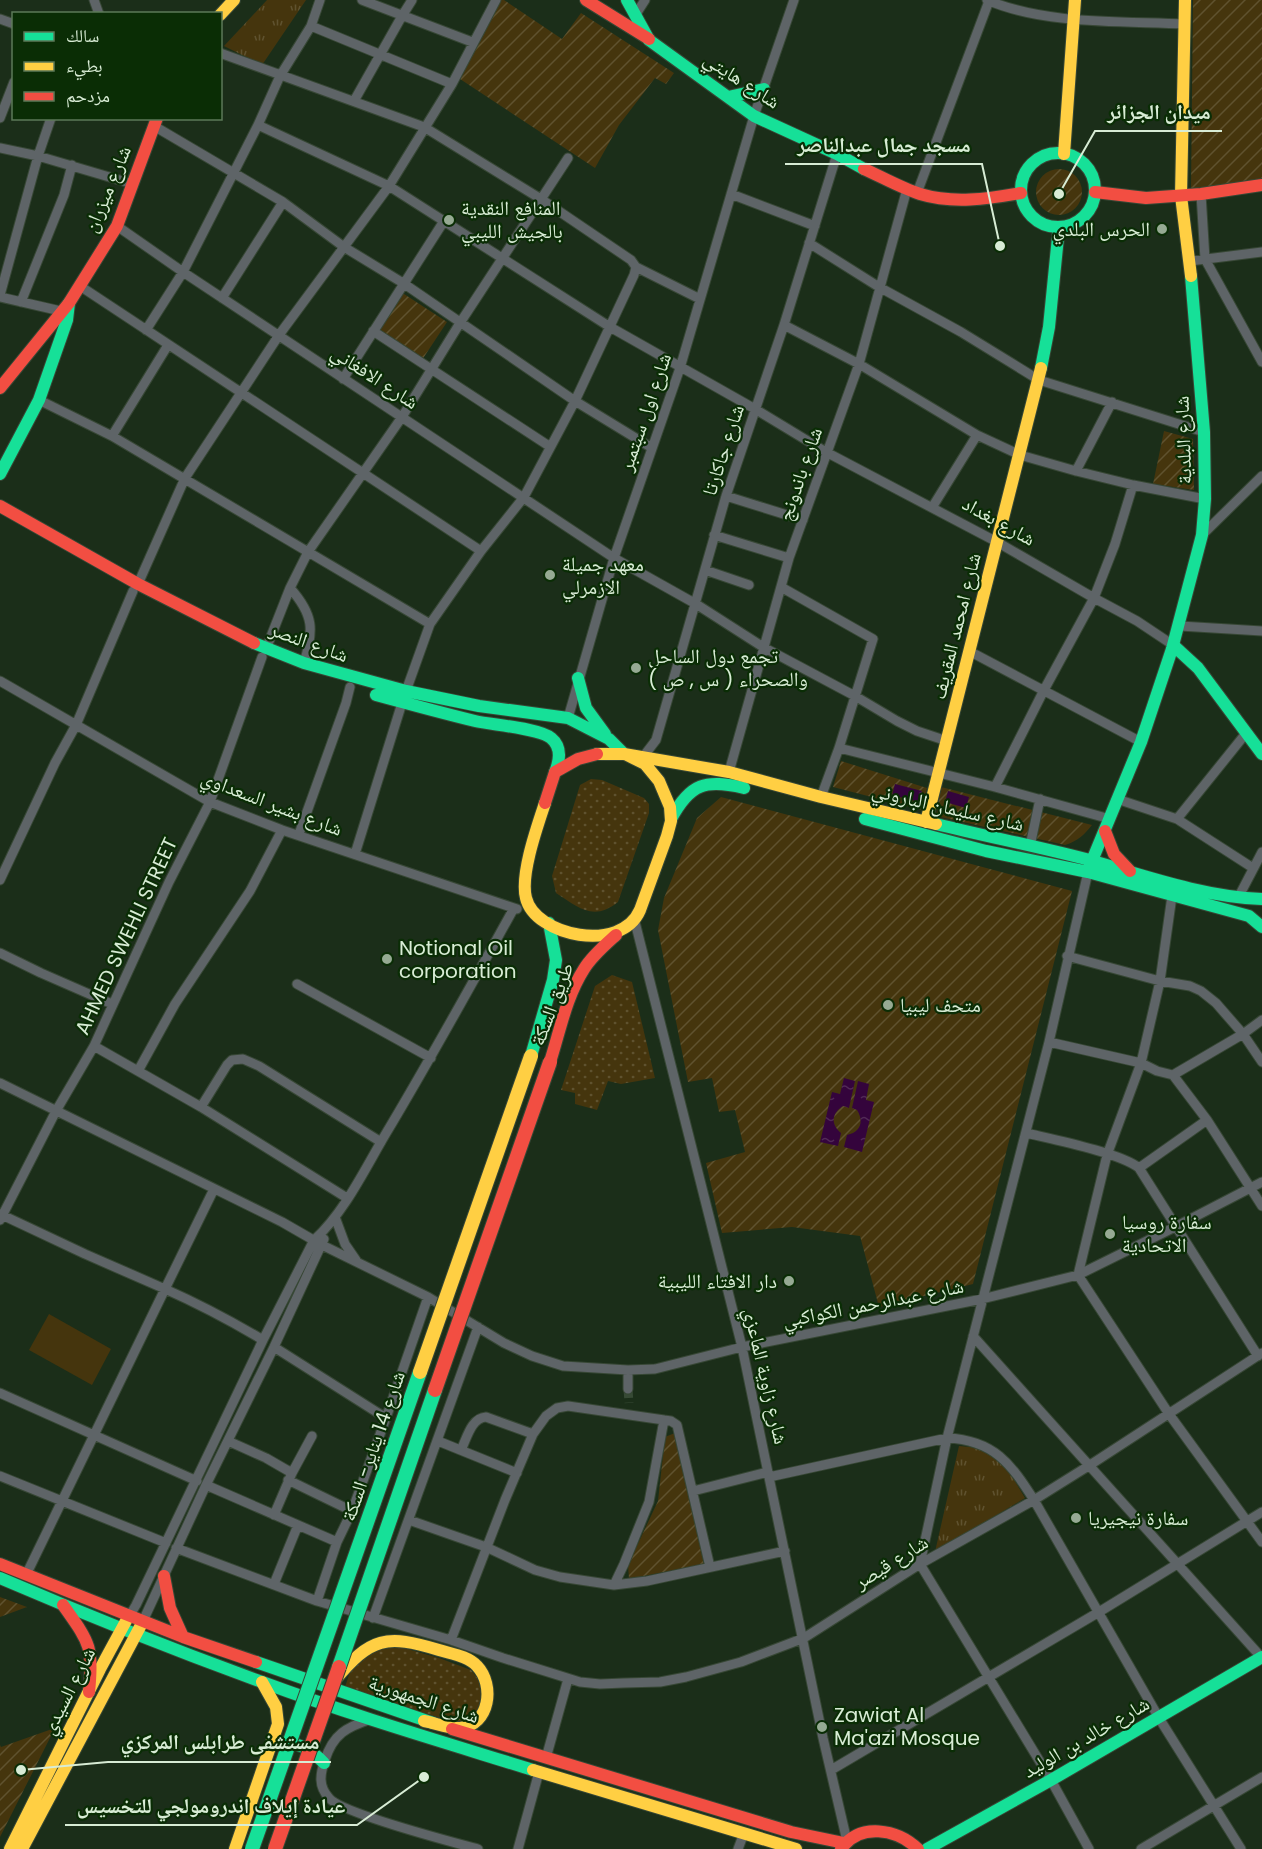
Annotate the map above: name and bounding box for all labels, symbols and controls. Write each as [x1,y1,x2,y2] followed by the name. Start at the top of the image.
[12,12,222,120] legend
[66,23,99,48] text: سالك
[697,45,786,117] street label: شارع هايتي
[66,53,103,81] text: بطيء
[66,83,110,108] text: مزدحم
[1095,92,1222,131] callout: ميدان الجزائر
[1106,97,1211,126] text: ميدان الجزائر
[785,125,982,164] callout: مسجد جمال عبدالناصر
[796,130,971,159] text: مسجد جمال عبدالناصر
[76,141,138,237] street label: شارع ميزران
[461,194,563,247] place label: المنافع النقدية بالجيش الليبي
[442,213,456,227] marker: المنافع النقدية بالجيش الليبي
[1052,215,1150,245] place label: الحرس البلدي
[1155,222,1169,236] marker: الحرس البلدي
[325,338,424,418] street label: شارع الافغاني
[611,349,678,476] street label: شارع اول سبتمبر
[1167,395,1199,485] street label: شارع البلدية
[695,401,751,499] street label: شارع جاكارتا
[771,424,829,524] street label: شارع باندونج
[957,489,1041,553] street label: شارع بغداد
[562,550,644,603] place label: معهد جميلة الازمرلي
[924,550,988,702] street label: شارع امحمد المقريف
[543,568,557,582] marker: معهد جميلة الازمرلي
[265,615,352,669] street label: شارع النصر
[648,642,808,693] place label: تجمع دول الساحل والصحراء ( س , ص )
[629,661,643,675] marker: تجمع دول الساحل والصحراء ( س , ص )
[197,763,347,845] street label: شارع بشير السعداوي
[869,776,1027,840] street label: شارع سليمان الباروني
[68,833,184,1039] street label: AHMED SWEHLI STREET
[399,934,517,985] place label: Notional Oil corporation
[380,952,394,966] marker: Notional Oil corporation
[523,958,581,1050] street label: طريق السكة
[900,991,981,1019] place label: متحف ليبيا
[881,998,895,1012] marker: متحف ليبيا
[1122,1208,1212,1259] place label: سفارة روسيا الاتحادية
[1103,1227,1117,1241] marker: سفارة روسيا الاتحادية
[658,1267,777,1295] place label: دار اﻻفتاء الليبية
[780,1272,966,1336] street label: شارع عبدالرحمن الكواكبي
[782,1274,796,1288] marker: دار اﻻفتاء الليبية
[735,1305,795,1447] street label: شارع زاوية الماعزي
[334,1367,412,1525] street label: شارع 14 يناير- السكة
[1088,1504,1188,1532] place label: سفارة نيجيريا
[1069,1511,1083,1525] marker: سفارة نيجيريا
[848,1528,933,1596] street label: شارع قيصر
[34,1642,104,1740] street label: شارع السيدي
[365,1668,483,1730] street label: شارع الجمهورية
[1017,1689,1155,1785] street label: شارع خالد بن الوليد
[834,1701,980,1752] place label: Zawiat Al Ma'azi Mosque
[815,1720,829,1734] marker: Zawiat Al Ma'azi Mosque
[108,1723,331,1762] callout: مستشفى طرابلس المركزي
[121,1727,319,1758] text: مستشفى طرابلس المركزي
[65,1786,357,1825] callout: عيادة إيلاف اندرومولجي للتخسيس
[77,1791,345,1822] text: عيادة إيلاف اندرومولجي للتخسيس

